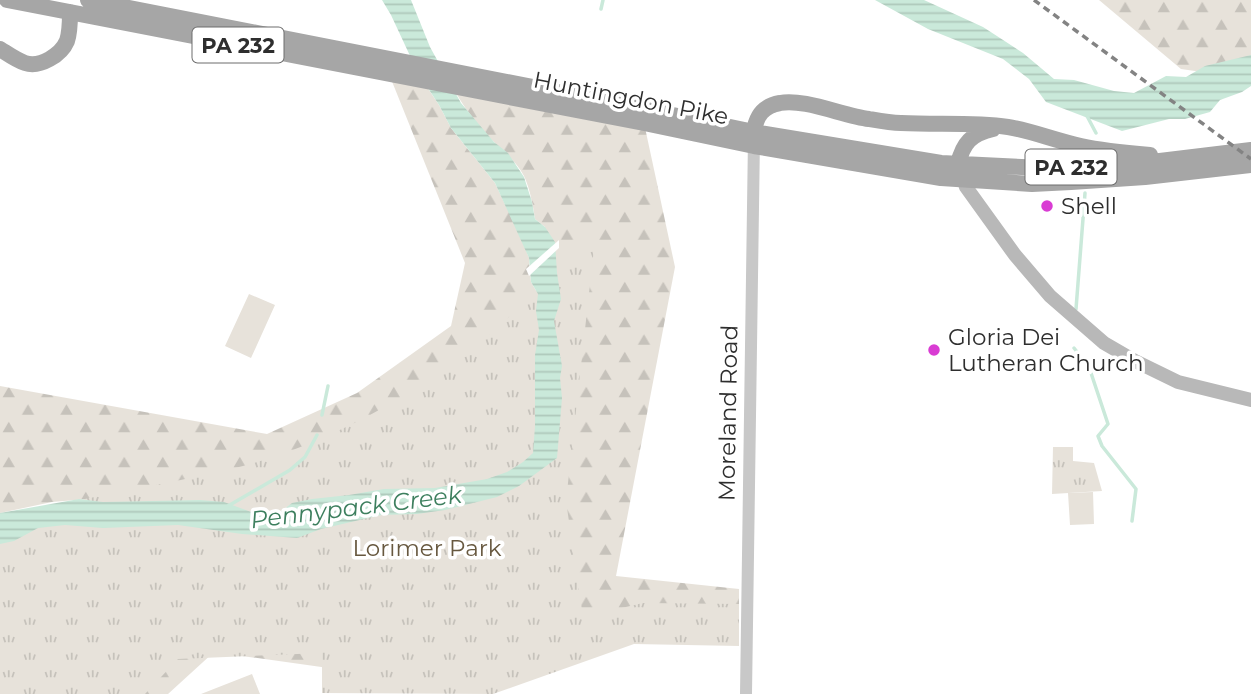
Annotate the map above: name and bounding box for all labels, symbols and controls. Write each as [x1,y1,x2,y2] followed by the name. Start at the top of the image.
[192,28,284,62] road number: PA 232
[531,65,731,131] street label: Huntingdon Pike
[1026,150,1116,184] road number: PA 232
[1061,192,1117,220] place label: Shell
[1039,198,1055,214] marker: Shell
[948,323,1144,377] place label: Gloria Dei Lutheran Church
[712,325,744,501] street label: Moreland Road
[926,342,942,358] marker: Gloria Dei Lutheran Church
[249,479,465,534] water label: Pennypack Creek
[352,534,502,562] park label: Lorimer Park

